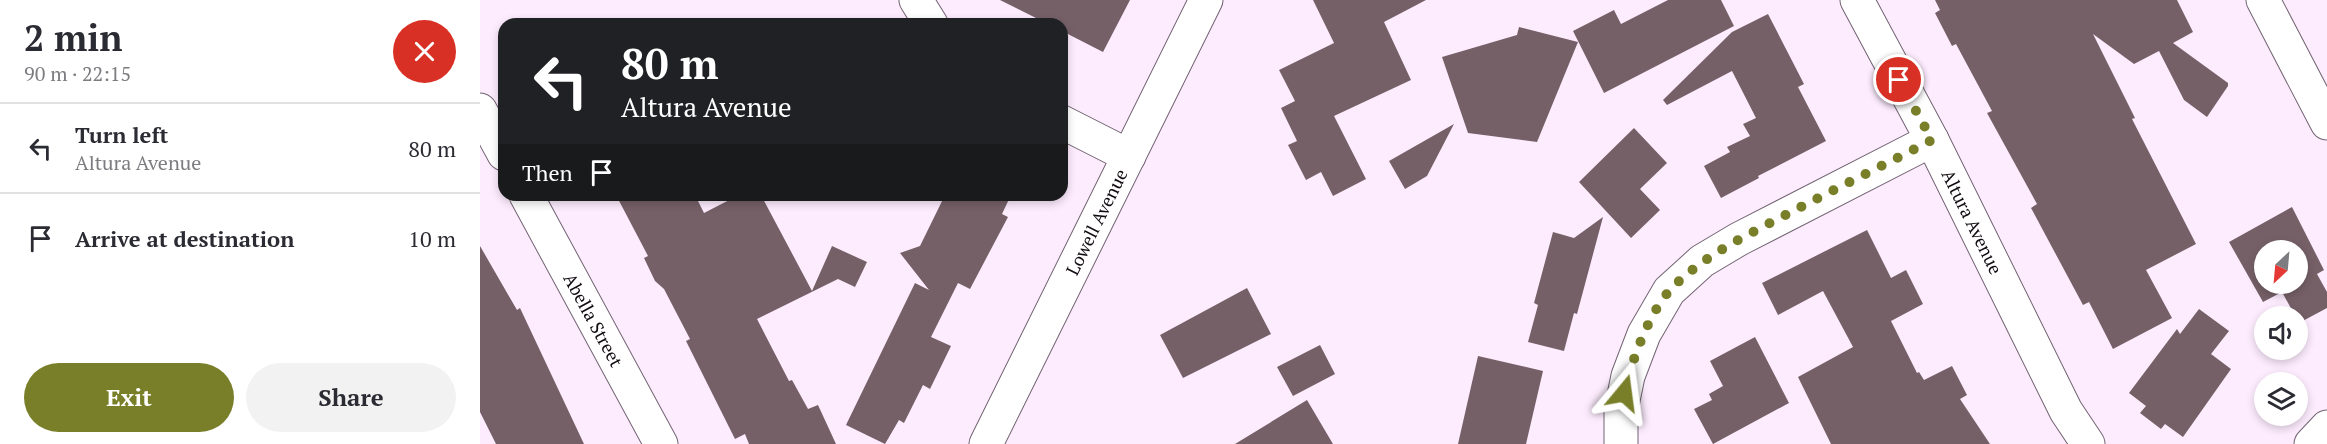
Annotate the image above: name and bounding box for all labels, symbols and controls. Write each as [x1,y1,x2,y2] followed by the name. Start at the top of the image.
[24,14,122,61] text: 2 min
[393,20,456,83] button: close
[621,35,719,91] text: 80 m
[522,42,600,120] icon: left
[1873,54,1924,105] pin
[24,60,131,87] text: 90 m · 22:15
[1882,63,1915,96] icon: arrive
[621,89,792,125] text: Altura Avenue
[75,120,168,149] text: Turn left
[24,132,57,165] icon: left
[408,134,456,163] text: 80 m
[75,149,201,176] text: Altura Avenue
[585,156,618,189] icon: arrive
[522,158,573,187] text: Then
[1060,165,1132,279] street label: Lowell Avenue
[1936,165,2008,278] street label: Altura Avenue
[24,222,57,255] icon: arrive
[75,224,294,253] text: Arrive at destination
[408,224,456,253] text: 10 m
[2254,240,2308,294] north arrow
[2254,240,2308,426] map controls
[558,269,629,371] street label: Abella Street
[2254,306,2308,360] button: sound
[1592,361,1656,425] position arrow
[24,363,234,432] button: Exit
[246,363,456,432] button: Share
[2254,372,2308,426] button: layers

